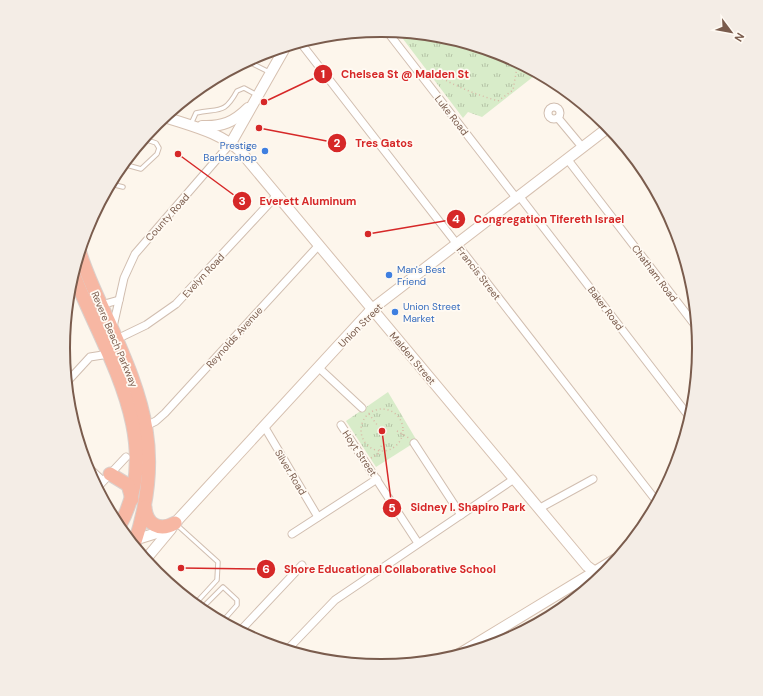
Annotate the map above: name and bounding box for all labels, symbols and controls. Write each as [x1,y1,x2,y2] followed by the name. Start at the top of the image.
[711,12,751,52] north arrow
[731,30,748,44] text: N
[313,63,477,86] callout: Chelsea St @ Malden St
[321,66,325,82] text: 1
[341,67,469,81] text: Chelsea St @ Malden St
[432,93,471,138] street label: Luke Road
[327,132,420,155] callout: Tres Gatos
[334,135,341,151] text: 2
[355,136,413,150] text: Tres Gatos
[203,139,257,164] place label: Prestige Barbershop
[260,146,270,156] marker: Prestige Barbershop
[232,190,365,213] callout: Everett Aluminum
[142,191,192,244] street label: County Road
[238,193,246,209] text: 3
[260,194,356,208] text: Everett Aluminum
[446,208,633,231] callout: Congregation Tifereth Israel
[452,211,460,227] text: 4
[474,212,624,226] text: Congregation Tifereth Israel
[629,242,680,304] street label: Chatham Road
[454,244,504,303] street label: Francis Street
[180,250,227,300] street label: Evelyn Road
[397,263,446,288] place label: Man's Best Friend
[384,270,394,280] marker: Man's Best Friend
[585,284,626,333] street label: Baker Road
[88,289,141,390] street label: Revere Beach Parkway
[335,300,385,350] street label: Union Street
[403,300,460,325] place label: Union Street Market
[203,304,266,371] street label: Reynolds Avenue
[390,307,400,317] marker: Union Street Market
[387,329,438,387] street label: Malden Street
[339,428,380,479] street label: Hoyt Street
[272,447,309,497] street label: Silver Road
[382,496,534,519] callout: Sidney I. Shapiro Park
[388,500,396,516] text: 5
[410,500,526,514] text: Sidney I. Shapiro Park
[256,557,504,580] callout: Shore Educational Collaborative School
[262,561,270,577] text: 6
[284,562,496,576] text: Shore Educational Collaborative School

